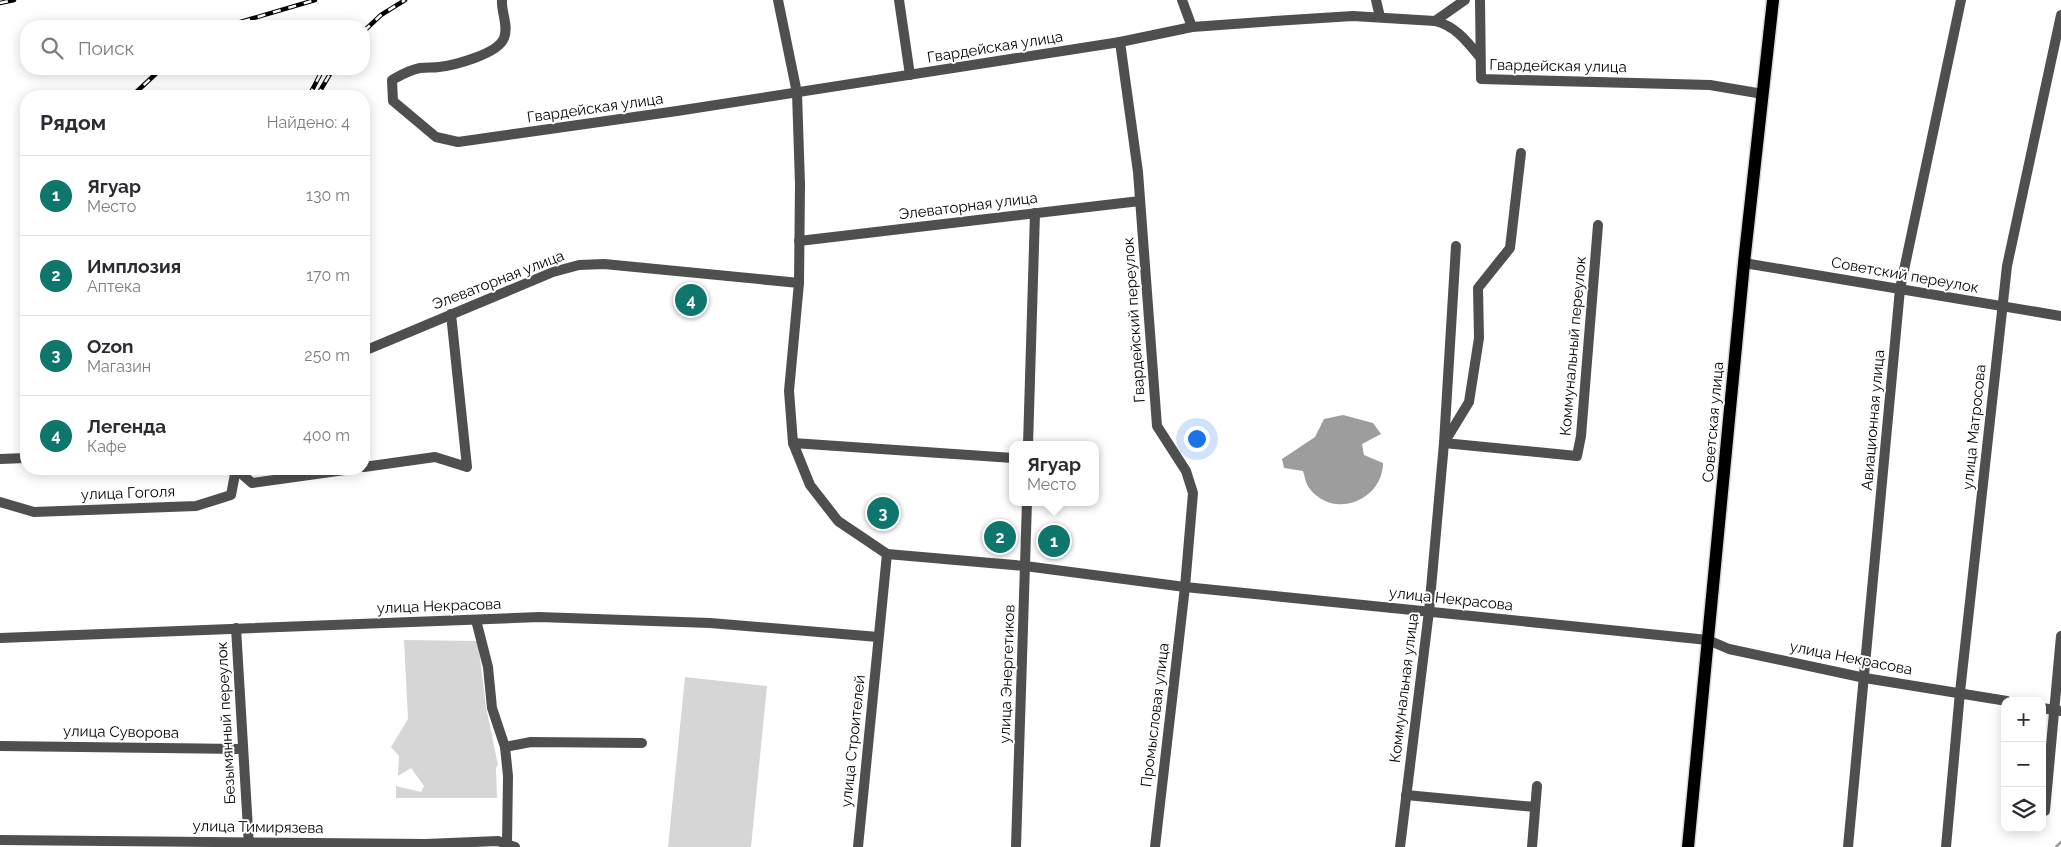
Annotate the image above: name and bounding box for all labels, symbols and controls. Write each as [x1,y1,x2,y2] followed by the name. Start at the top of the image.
[20,20,370,75] search box
[926,27,1064,67] street label: Гвардейская улица
[38,34,66,62] icon: search
[78,37,134,59] text: Поиск
[1489,56,1627,76] street label: Гвардейская улица
[526,90,664,126] street label: Гвардейская улица
[40,110,106,135] text: Рядом
[267,113,350,132] text: Найдено: 4
[87,175,141,197] text: Ягуар
[52,186,60,205] text: 1
[306,186,350,205] text: 130 m
[897,189,1039,223] street label: Элеваторная улица
[87,197,136,216] text: Место
[1119,236,1149,403] street label: Гвардейский переулок
[429,247,567,313] street label: Элеваторная улица
[1830,253,1980,297] street label: Советский переулок
[87,255,181,277] text: Имплозия
[1556,255,1590,437] street label: Коммунальный переулок
[51,266,61,285] text: 2
[306,266,350,285] text: 170 m
[87,277,141,296] text: Аптека
[675,281,707,319] pin: 4
[87,335,134,357] text: Ozon
[52,346,60,365] text: 3
[304,346,350,365] text: 250 m
[1858,349,1888,491] street label: Авиационная улица
[87,357,151,376] text: Магазин
[1699,361,1727,483] street label: Советская улица
[1958,363,1990,491] street label: улица Матросова
[87,415,166,437] text: Легенда
[51,426,61,445] text: 4
[303,426,350,445] text: 400 m
[1184,426,1210,452] your location
[87,437,126,456] text: Кафе
[1009,441,1099,506] popup
[1027,453,1081,475] text: Ягуар
[1027,475,1076,494] text: Место
[81,482,175,504] street label: улица Гоголя
[867,494,899,532] pin: 3
[984,518,1016,556] pin: 2
[1038,522,1070,560] pin: 1
[1388,584,1514,614] street label: улица Некрасова
[376,595,502,617] street label: улица Некрасова
[996,604,1018,744] street label: улица Энергетиков
[1386,612,1422,764] street label: Коммунальная улица
[1788,637,1914,679] street label: улица Некрасова
[213,641,239,805] street label: Безымянный переулок
[1137,642,1173,788] street label: Промысловая улица
[837,674,869,808] street label: улица Строителей
[2001,697,2046,832] map controls
[2001,697,2046,742] button: +
[63,722,179,742] street label: улица Суворова
[2001,742,2046,787] button: −
[2001,787,2046,832] button: layers
[192,817,324,837] street label: улица Тимирязева

